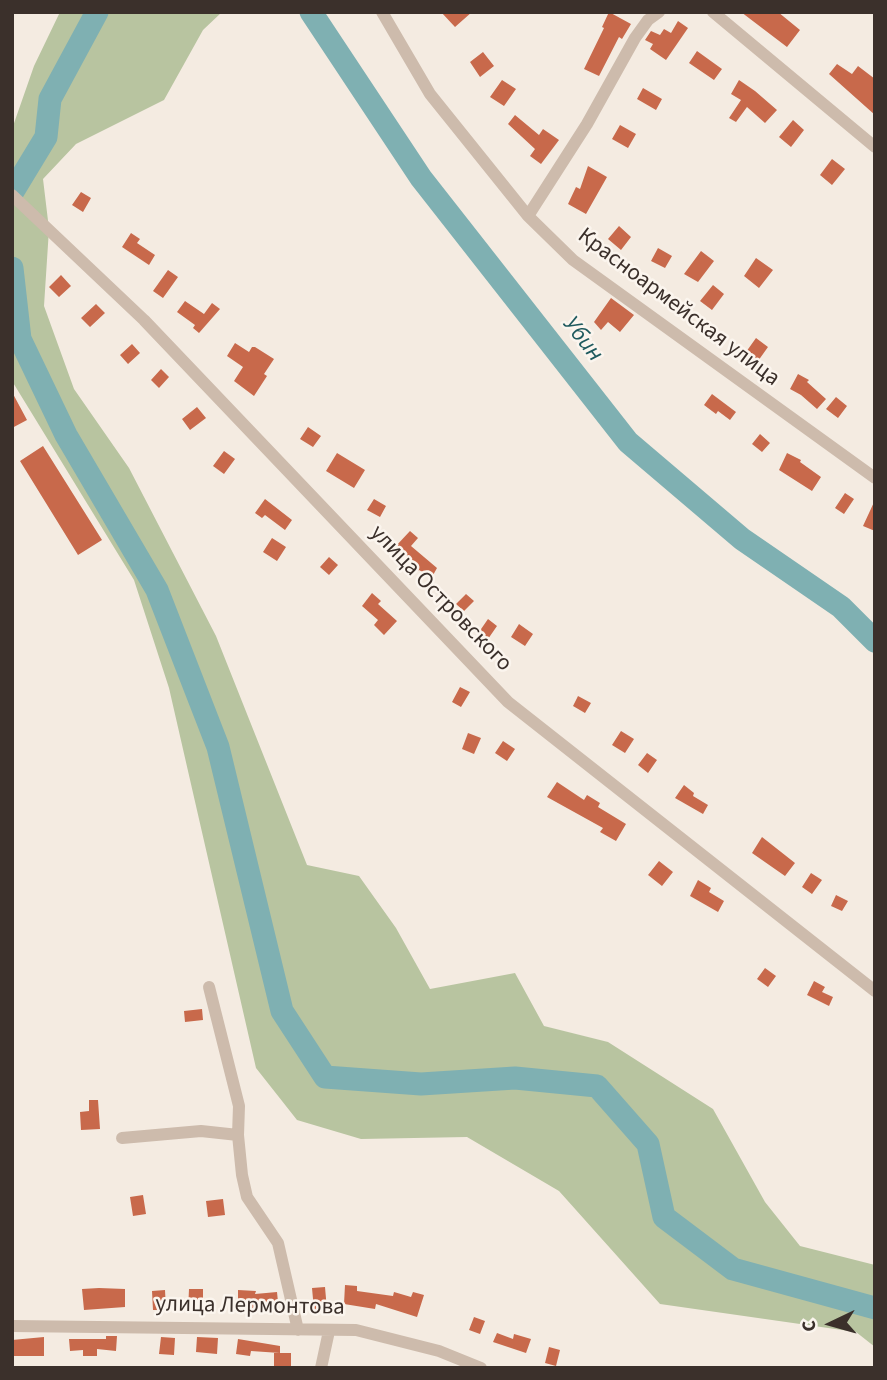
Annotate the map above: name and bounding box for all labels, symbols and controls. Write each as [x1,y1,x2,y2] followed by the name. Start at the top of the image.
[571,223,785,393] street label: Красноармейская улица
[555,312,609,368] water label: Убин
[363,520,517,678] street label: улица Островского
[796,1289,866,1359] north arrow
[155,1292,345,1322] street label: улица Лермонтова
[796,1319,824,1333] text: С

